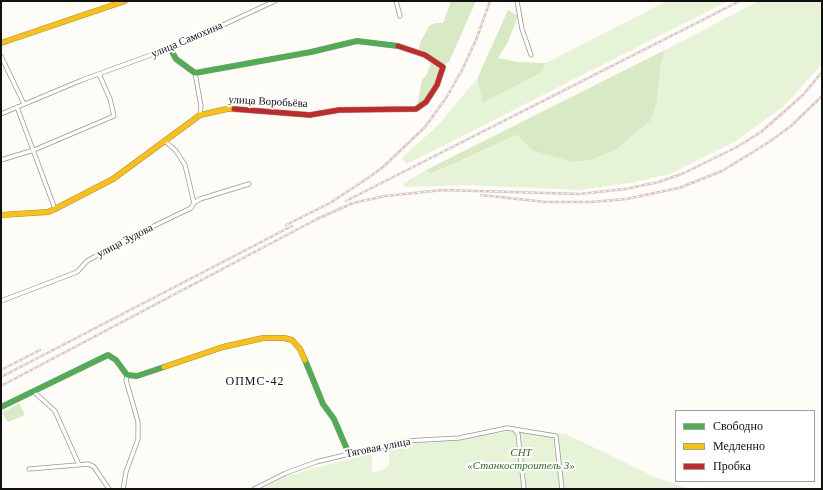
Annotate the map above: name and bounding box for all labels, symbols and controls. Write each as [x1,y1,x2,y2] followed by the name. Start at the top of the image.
[149,19,225,61] street label: улица Самохина
[228,93,308,111] street label: улица Воробьёва
[95,221,155,261] street label: улица Зудова
[225,375,285,389] district label: ОПМС-42
[675,410,815,482] legend
[713,419,763,433] text: Свободно
[344,435,412,461] street label: Тяговая улица
[713,439,765,453] text: Медленно
[467,446,575,472] park label: СНТ «Станкостроитель 3»
[713,459,751,473] text: Пробка

